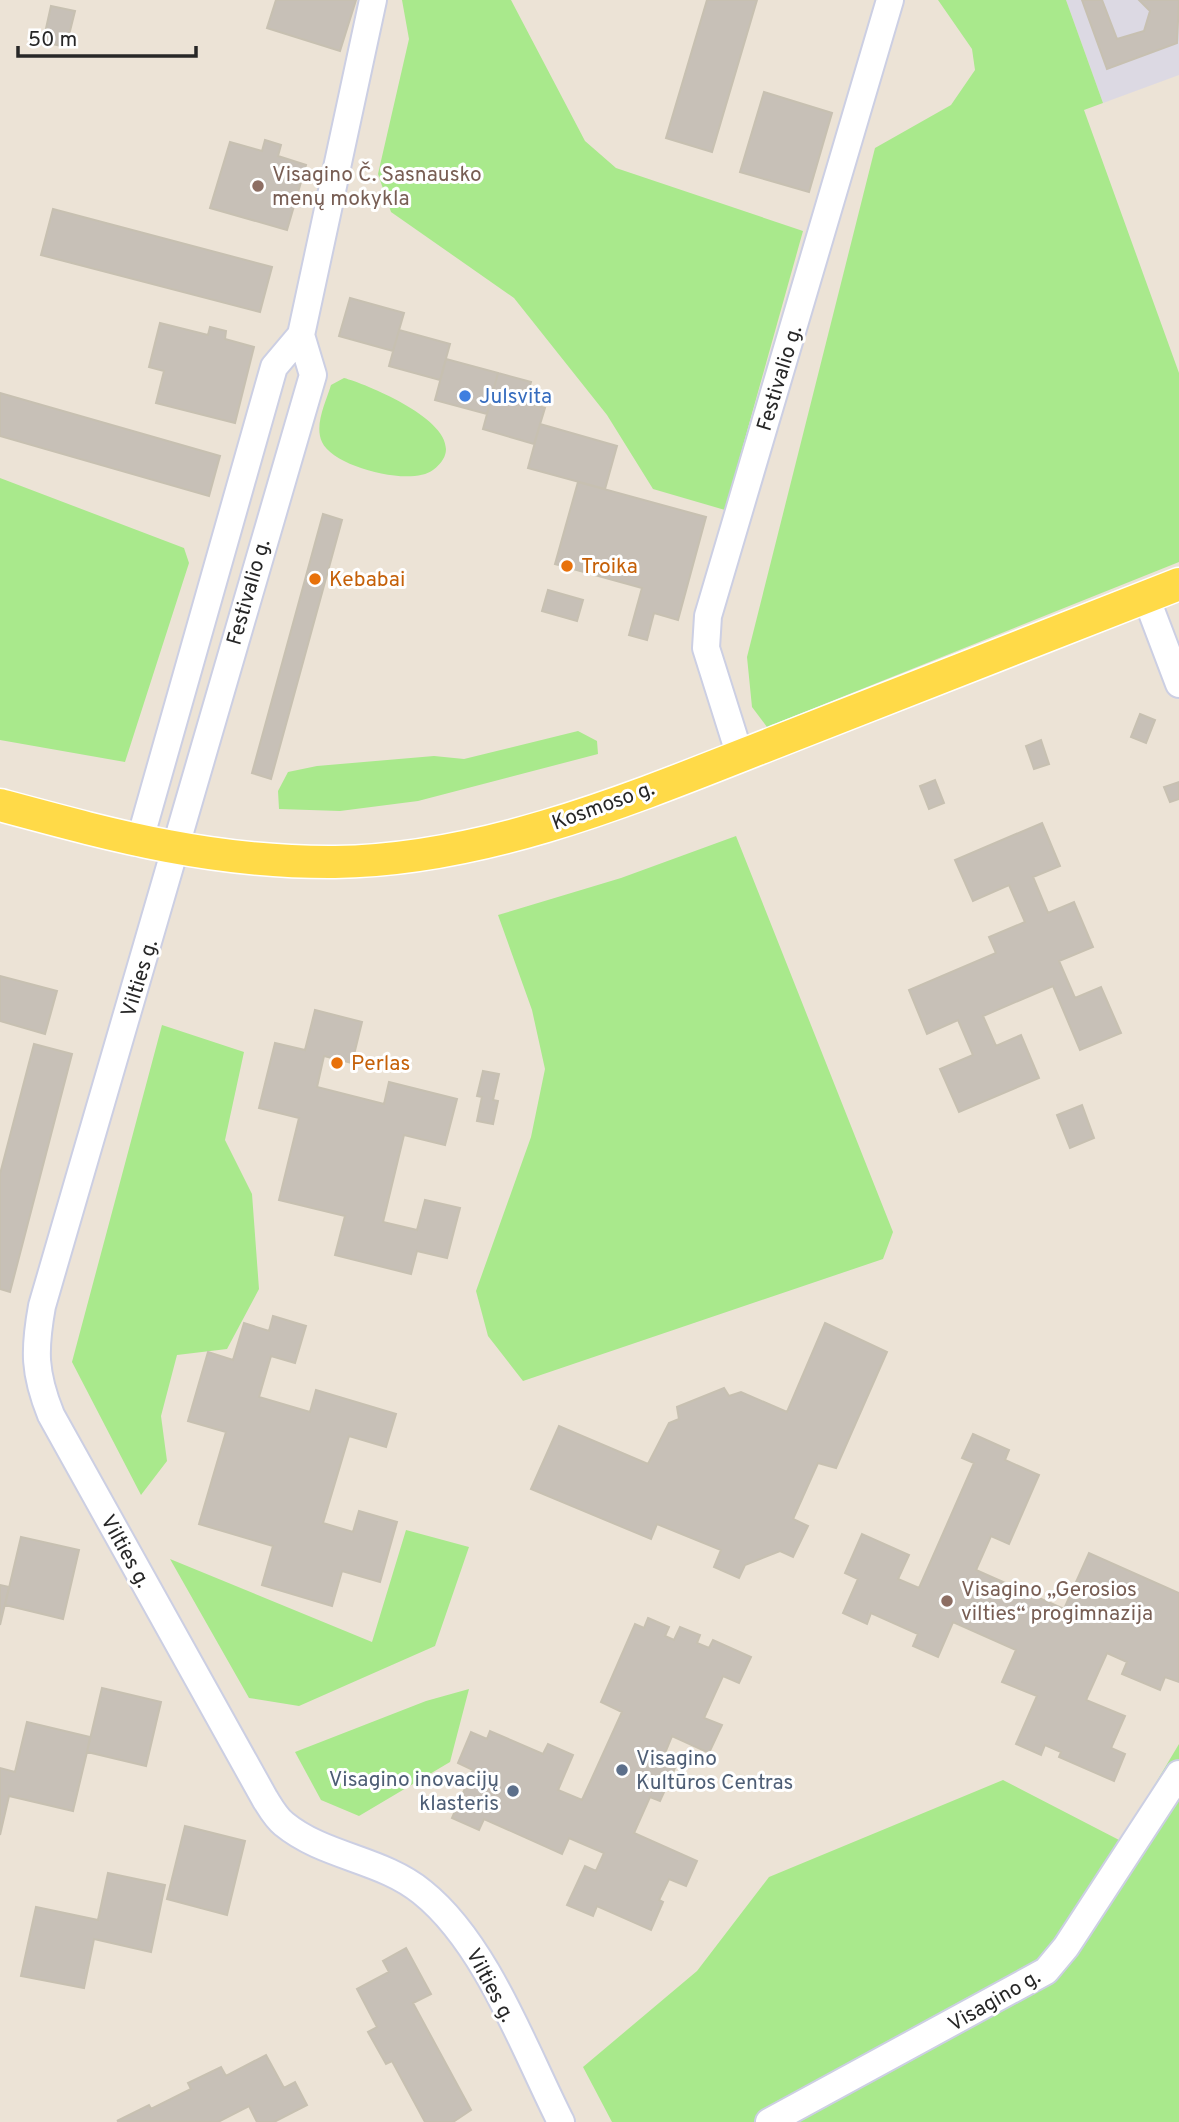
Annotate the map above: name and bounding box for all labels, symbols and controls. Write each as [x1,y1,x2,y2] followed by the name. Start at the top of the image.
[18,14,196,58] scale bar
[28,27,77,54] text: 50 m
[272,161,482,213] place label: Visagino Č. Sasnausko menų mokykla
[250,178,266,194] marker: Visagino Č. Sasnausko menų mokykla
[752,322,809,435] street label: Festivalio g.
[479,384,552,411] place label: Julsvita
[457,388,473,404] marker: Julsvita
[221,536,277,649] street label: Festivalio g.
[581,554,638,581] place label: Troika
[559,558,575,574] marker: Troika
[329,567,405,594] place label: Kebabai
[307,571,323,587] marker: Kebabai
[549,775,658,837] street label: Kosmoso g.
[116,936,165,1021] street label: Vilties g.
[351,1051,410,1078] place label: Perlas
[329,1055,345,1071] marker: Perlas
[94,1510,156,1593] street label: Vilties g.
[961,1577,1153,1628] place label: Visagino „Gerosios vilties“ progimnazija
[939,1593,955,1609] marker: Visagino „Gerosios vilties“ progimnazija
[636,1746,793,1797] place label: Visagino Kultūros Centras
[614,1762,630,1778] marker: Visagino Kultūros Centras
[329,1767,499,1818] place label: Visagino inovacijų klasteris
[505,1783,521,1799] marker: Visagino inovacijų klasteris
[459,1944,520,2027] street label: Vilties g.
[944,1964,1046,2039] street label: Visagino g.

